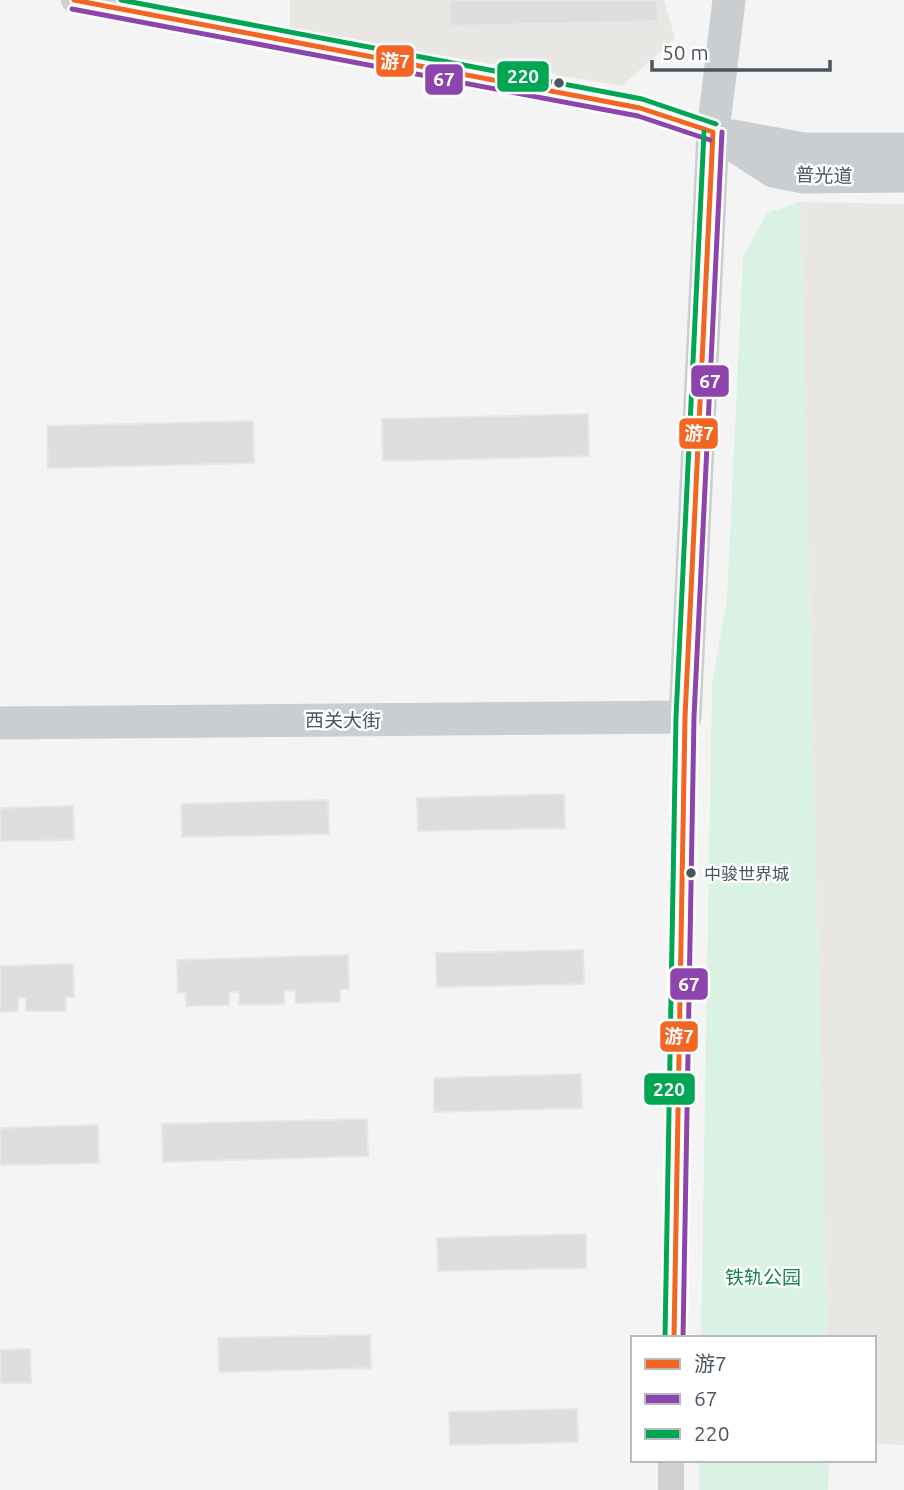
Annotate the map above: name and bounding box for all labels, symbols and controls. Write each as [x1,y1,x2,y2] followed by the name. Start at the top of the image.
[652,28,830,72] scale bar
[662,40,709,64] text: 50 m
[375,44,415,78] line badge: 游7
[380,50,410,72] text: 游7
[496,60,550,93] line badge: 220
[424,63,464,96] line badge: 67
[507,65,539,87] text: 220
[433,68,455,90] text: 67
[552,76,566,90] unlabelled marker
[795,163,853,187] street label: 普光道
[690,364,730,398] line badge: 67
[699,370,721,392] text: 67
[678,417,719,450] line badge: 游7
[684,422,714,444] text: 游7
[305,709,381,731] street label: 西关大街
[704,864,789,883] place label: 中骏世界城
[684,866,698,880] marker: 中骏世界城
[669,967,709,1001] line badge: 67
[678,973,700,995] text: 67
[659,1020,699,1053] line badge: 游7
[664,1025,694,1047] text: 游7
[643,1072,696,1106] line badge: 220
[653,1078,685,1100] text: 220
[725,1266,801,1288] park label: 铁轨公园
[631,1336,876,1462] legend
[694,1351,727,1375] text: 游7
[694,1386,718,1410] text: 67
[694,1421,730,1445] text: 220

